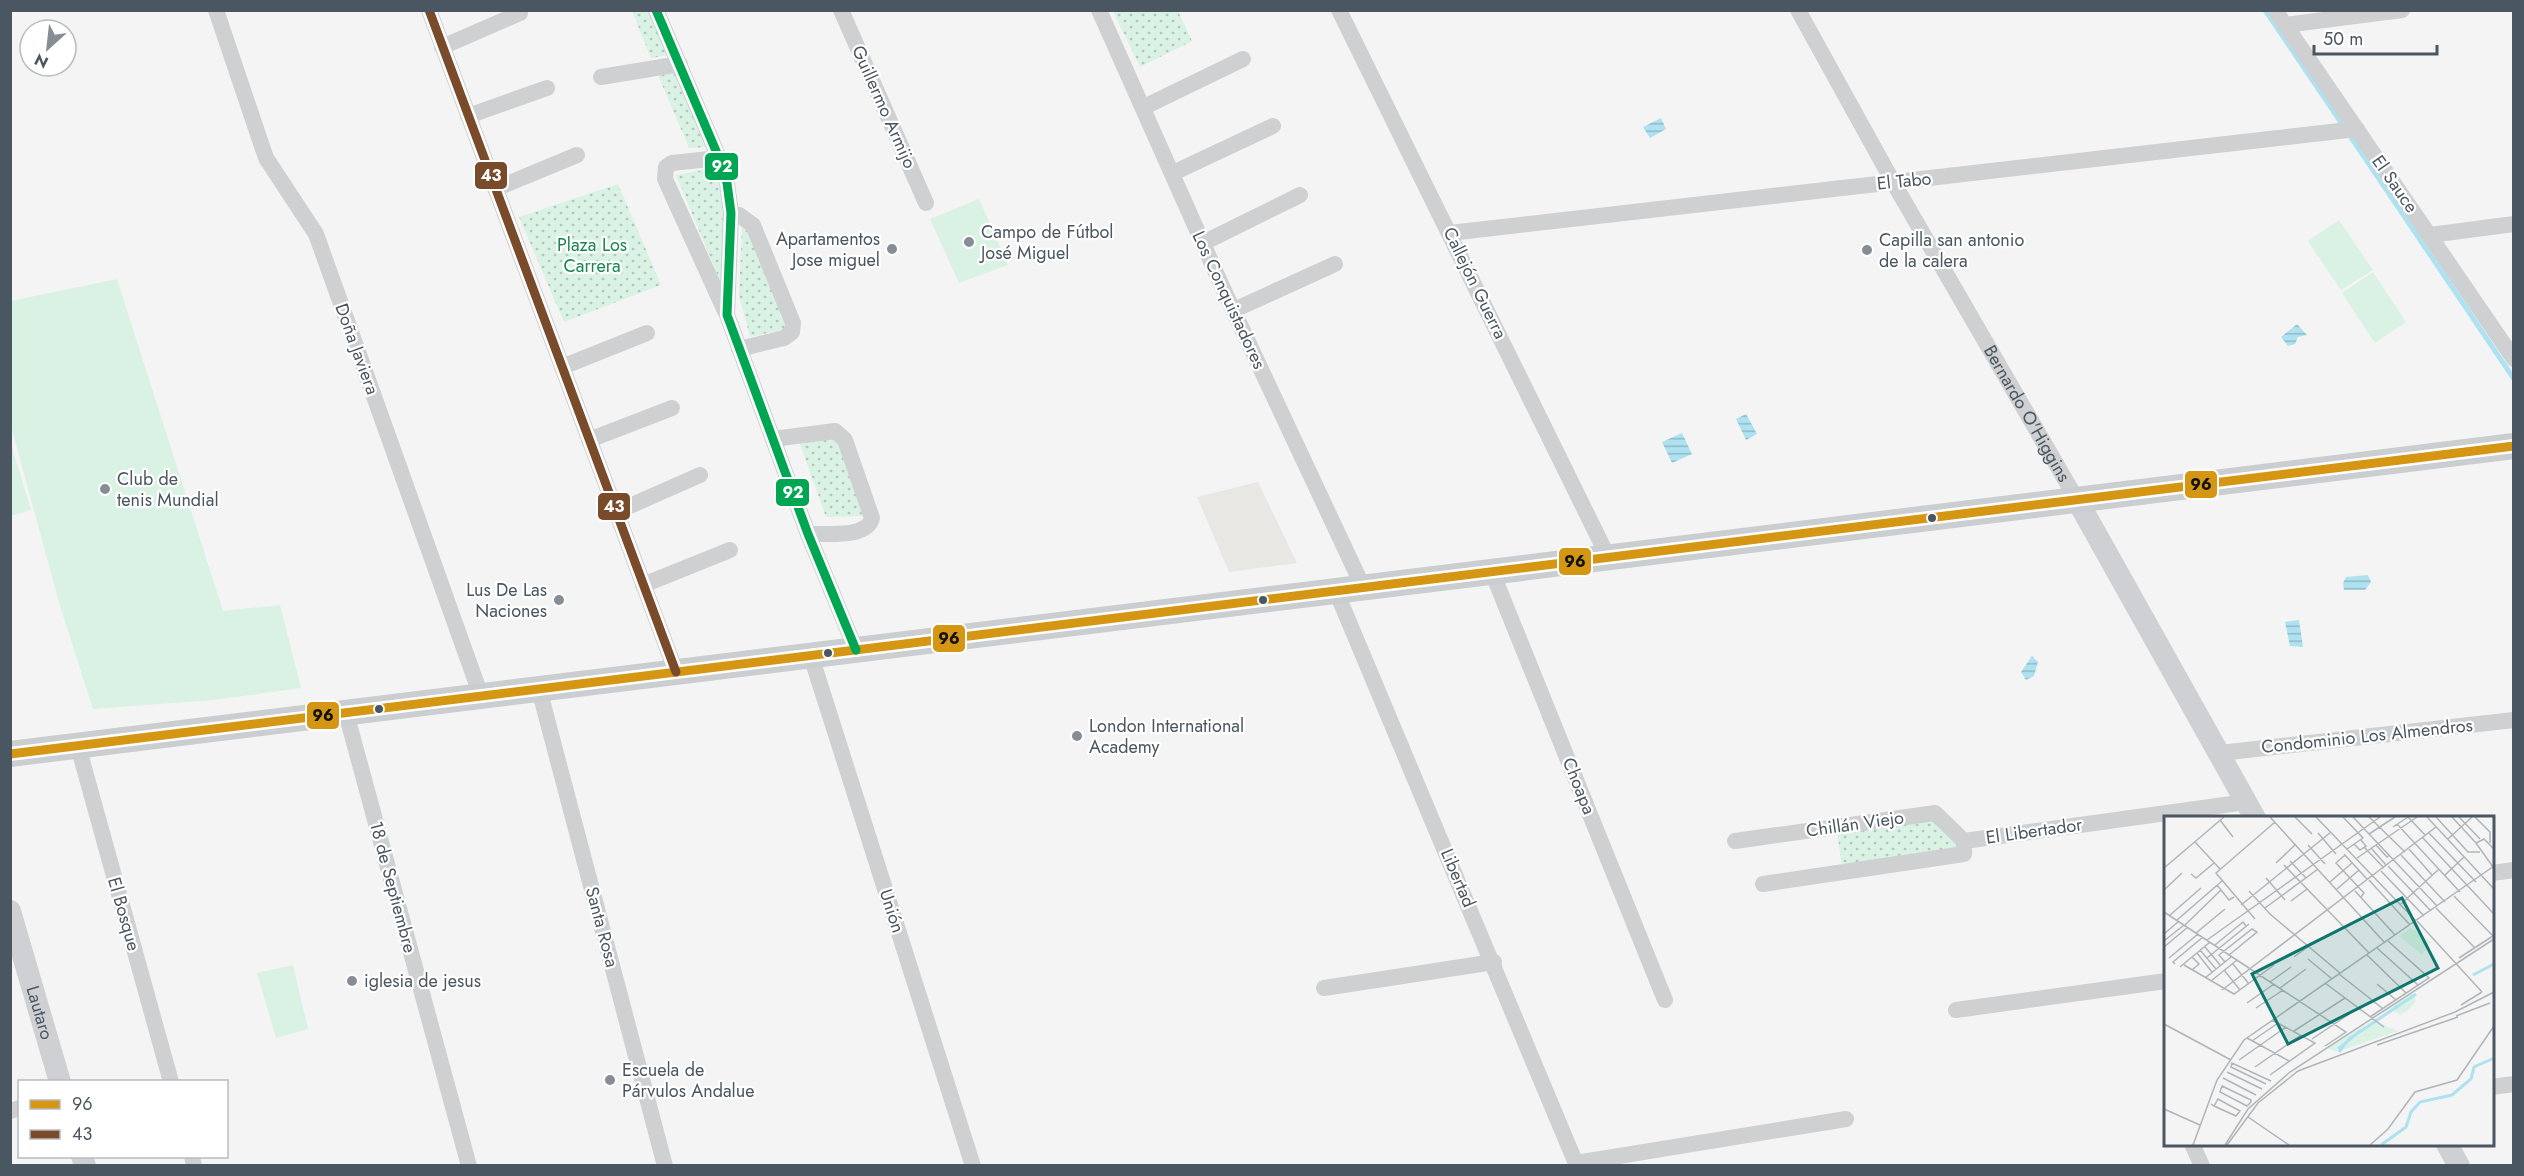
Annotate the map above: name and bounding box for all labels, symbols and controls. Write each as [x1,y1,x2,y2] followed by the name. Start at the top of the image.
[18,18,78,78] north arrow
[2314,18,2437,56] scale bar
[2323,26,2363,52] text: 50 m
[845,41,923,173] street label: Guillermo Armijo
[31,48,52,74] text: N
[2366,150,2424,218] street label: El Sauce
[704,152,739,181] line badge: 92
[711,155,733,178] text: 92
[474,161,508,190] line badge: 43
[480,164,502,187] text: 43
[1875,165,1933,197] street label: El Tabo
[979,219,1113,266] place label: Campo de Fútbol José Miguel
[1437,223,1513,343] street label: Callejón Guerra
[776,226,880,273] place label: Apartamentos Jose miguel
[1186,227,1272,373] street label: Los Conquistadores
[1879,227,2024,274] place label: Capilla san antonio de la calera
[557,232,627,279] park label: Plaza Los Carrera
[962,235,976,249] marker: Campo de Fútbol José Miguel
[885,242,899,256] marker: Apartamentos Jose miguel
[1860,243,1874,257] marker: Capilla san antonio de la calera
[329,300,385,398] street label: Doña Javiera
[1977,340,2077,487] street label: Bernardo O'Higgins
[117,466,219,513] place label: Club de tenis Mundial
[2184,470,2218,499] line badge: 96
[2190,473,2212,496] text: 96
[775,478,810,507] line badge: 92
[782,481,804,504] text: 92
[98,482,112,496] marker: Club de tenis Mundial
[597,492,631,521] line badge: 43
[603,495,625,518] text: 43
[1926,512,1938,524] unlabelled marker
[1558,547,1592,576] line badge: 96
[1564,550,1586,573] text: 96
[466,577,547,624] place label: Lus De Las Naciones
[552,593,566,607] marker: Lus De Las Naciones
[1257,594,1269,606] unlabelled marker
[932,624,966,653] line badge: 96
[938,627,960,650] text: 96
[822,647,834,659] unlabelled marker
[306,701,340,730] line badge: 96
[373,703,385,715] unlabelled marker
[312,704,334,727] text: 96
[2260,712,2474,760] street label: Condominio Los Almendros
[1089,713,1244,760] place label: London International Academy
[1070,729,1084,743] marker: London International Academy
[1556,754,1602,818] street label: Choapa
[1804,804,1906,844] street label: Chillán Viejo
[1984,811,2085,851] street label: El Libertador
[2164,816,2494,1146] inset map
[363,818,423,956] street label: 18 de Septiembre
[1434,845,1482,911] street label: Libertad
[101,874,147,954] street label: El Bosque
[579,884,625,970] street label: Santa Rosa
[873,886,911,936] street label: Unión
[364,968,481,994] place label: iglesia de jesus
[345,974,359,988] marker: iglesia de jesus
[20,983,60,1043] street label: Lautaro
[622,1057,754,1104] place label: Escuela de Párvulos Andalue
[603,1073,617,1087] marker: Escuela de Párvulos Andalue
[18,1080,228,1158] legend
[72,1091,93,1117] text: 96
[72,1121,92,1147] text: 43

